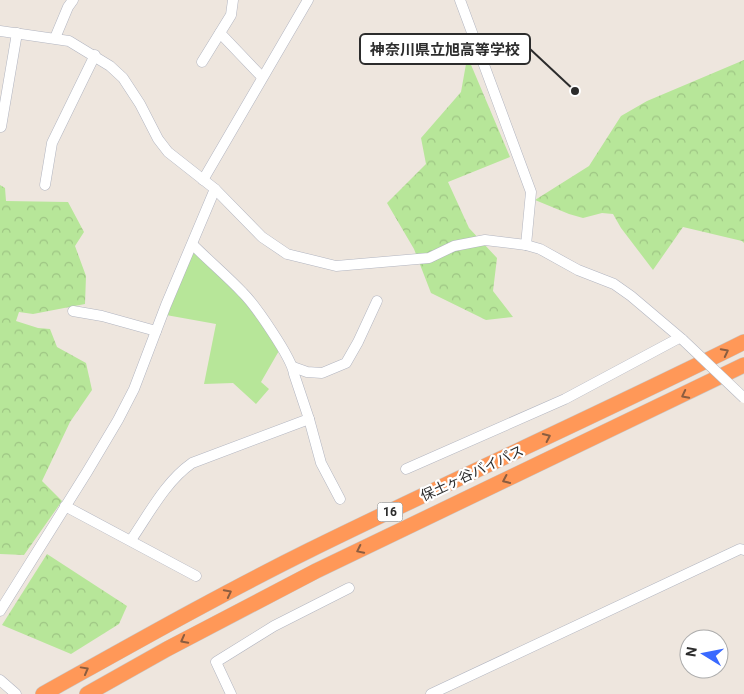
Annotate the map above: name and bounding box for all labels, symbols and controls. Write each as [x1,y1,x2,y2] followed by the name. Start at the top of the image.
[360,34,530,64] callout: 神奈川県立旭高等学校
[369,41,520,59] text: 神奈川県立旭高等学校
[720,348,729,358] one-way arrow
[681,389,690,399] one-way arrow
[542,433,551,444] one-way arrow
[418,442,526,504] street label: 保土ヶ谷バイパス
[503,473,512,483] one-way arrow
[378,502,402,522] road number: 16
[356,544,365,554] one-way arrow
[223,589,232,599] one-way arrow
[679,629,729,679] north arrow
[180,634,189,644] one-way arrow
[682,645,700,658] text: N
[80,666,89,676] one-way arrow

